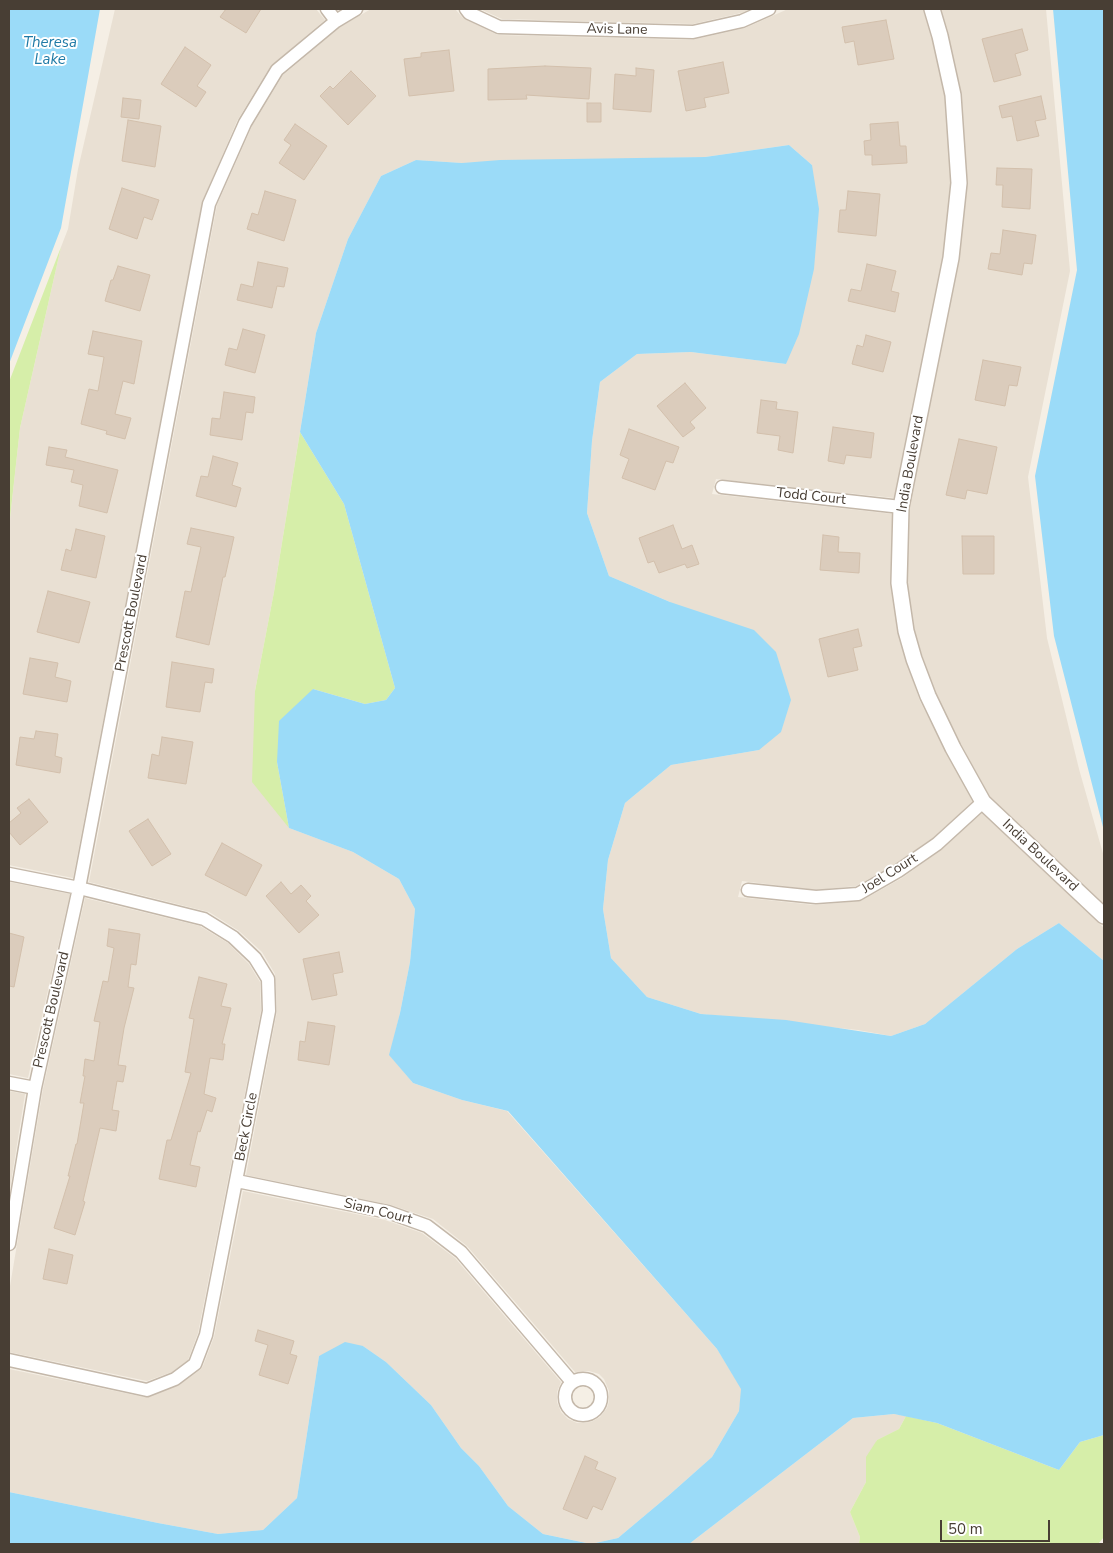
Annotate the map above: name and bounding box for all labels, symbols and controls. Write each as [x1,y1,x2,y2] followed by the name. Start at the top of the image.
[586,21,648,39] street label: Avis Lane
[23,34,77,69] water label: Theresa Lake
[894,414,928,514] street label: India Boulevard
[775,485,847,509] street label: Todd Court
[112,553,152,673] street label: Prescott Boulevard
[998,816,1082,896] street label: India Boulevard
[859,850,921,898] street label: Joel Court
[30,950,74,1070] street label: Prescott Boulevard
[232,1091,262,1163] street label: Beck Circle
[342,1195,414,1229] street label: Siam Court
[943,1510,1053,1542] scale bar
[948,1519,983,1539] text: 50 m

